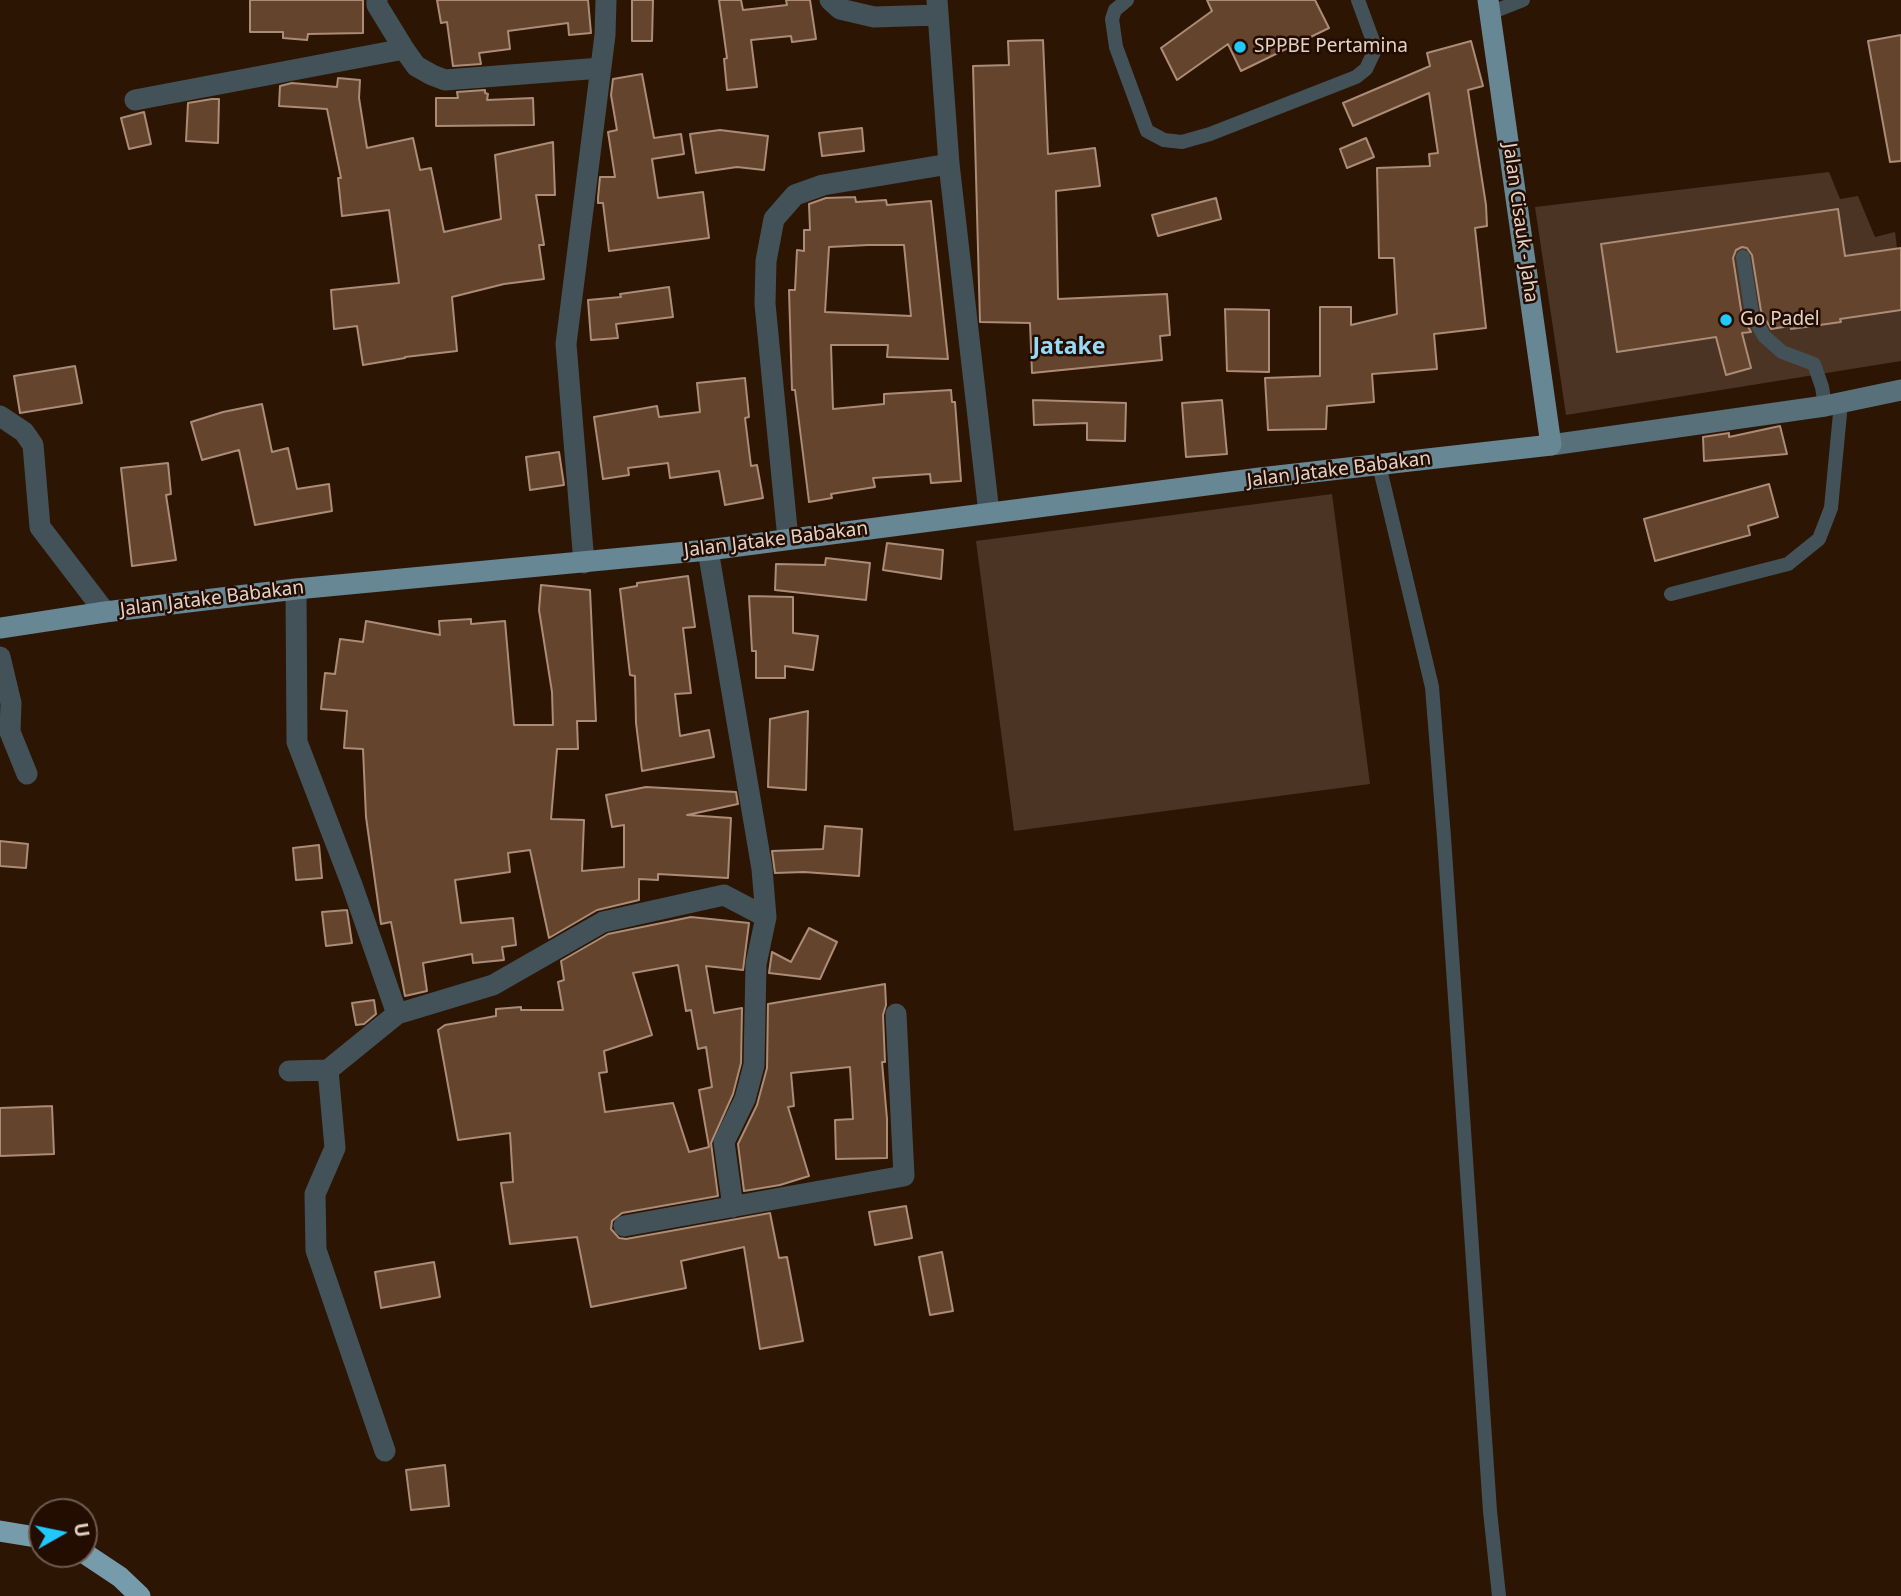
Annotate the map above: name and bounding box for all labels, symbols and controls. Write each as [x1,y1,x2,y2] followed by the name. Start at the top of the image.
[1254,36,1408,58] place label: SPPBE Pertamina
[1232,39,1248,55] marker: SPPBE Pertamina
[1498,142,1542,304] street label: Jalan Cisauk - Jaha
[1740,309,1820,331] place label: Go Padel
[1718,312,1734,328] marker: Go Padel
[1032,333,1106,361] district label: Jatake
[1246,447,1432,493] street label: Jalan Jatake Babakan
[683,517,869,563] street label: Jalan Jatake Babakan
[119,576,305,622] street label: Jalan Jatake Babakan
[28,1498,98,1568] north arrow
[68,1521,96,1539] text: U

